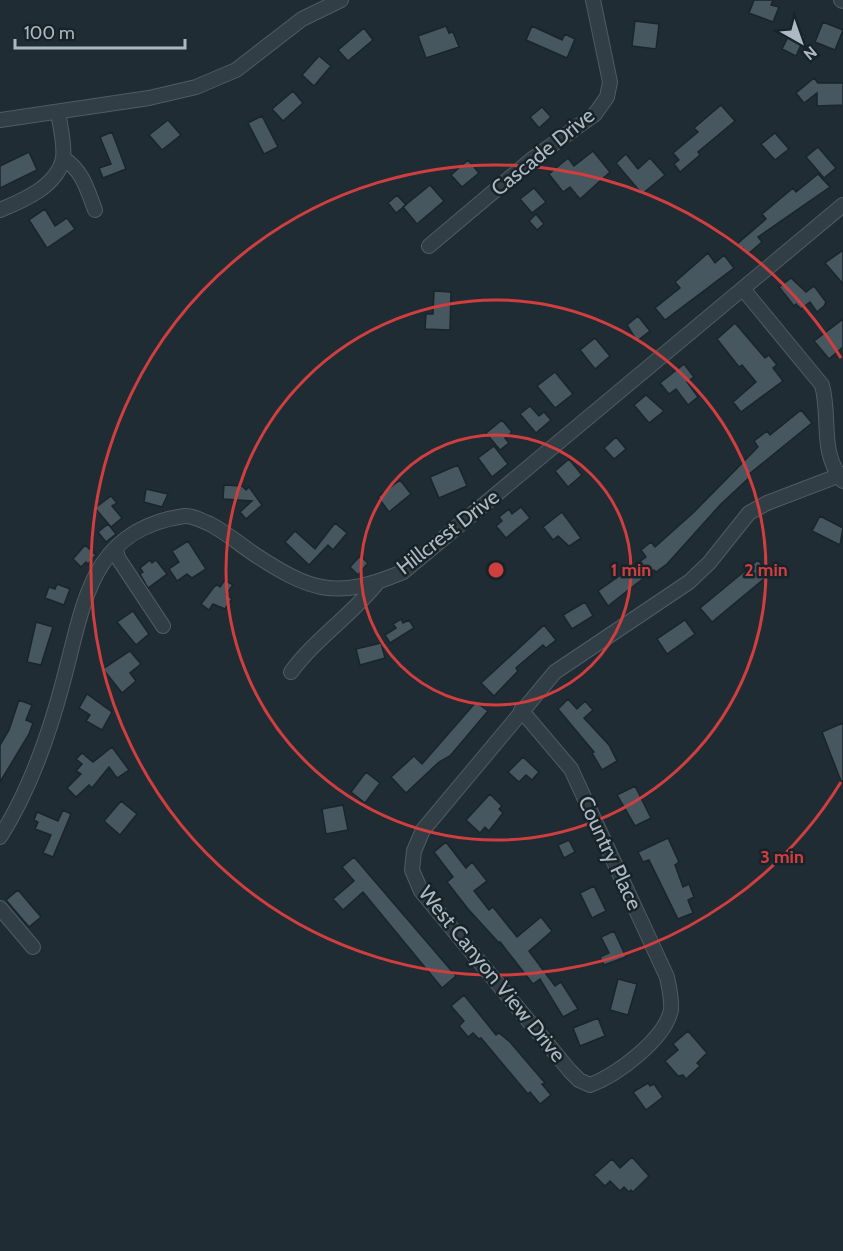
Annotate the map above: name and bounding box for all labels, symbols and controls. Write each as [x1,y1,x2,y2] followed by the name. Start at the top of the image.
[15,12,184,50] scale bar
[771,12,831,72] north arrow
[24,22,75,44] text: 100 m
[800,42,821,64] text: N
[486,102,600,201] street label: Cascade Drive
[391,484,504,579] street label: Hillcrest Drive
[611,559,651,581] text: 1 min
[744,559,788,581] text: 2 min
[486,560,506,580] centre of rings
[573,792,648,914] street label: Country Place
[760,846,804,868] text: 3 min
[414,881,571,1067] street label: West Canyon View Drive

